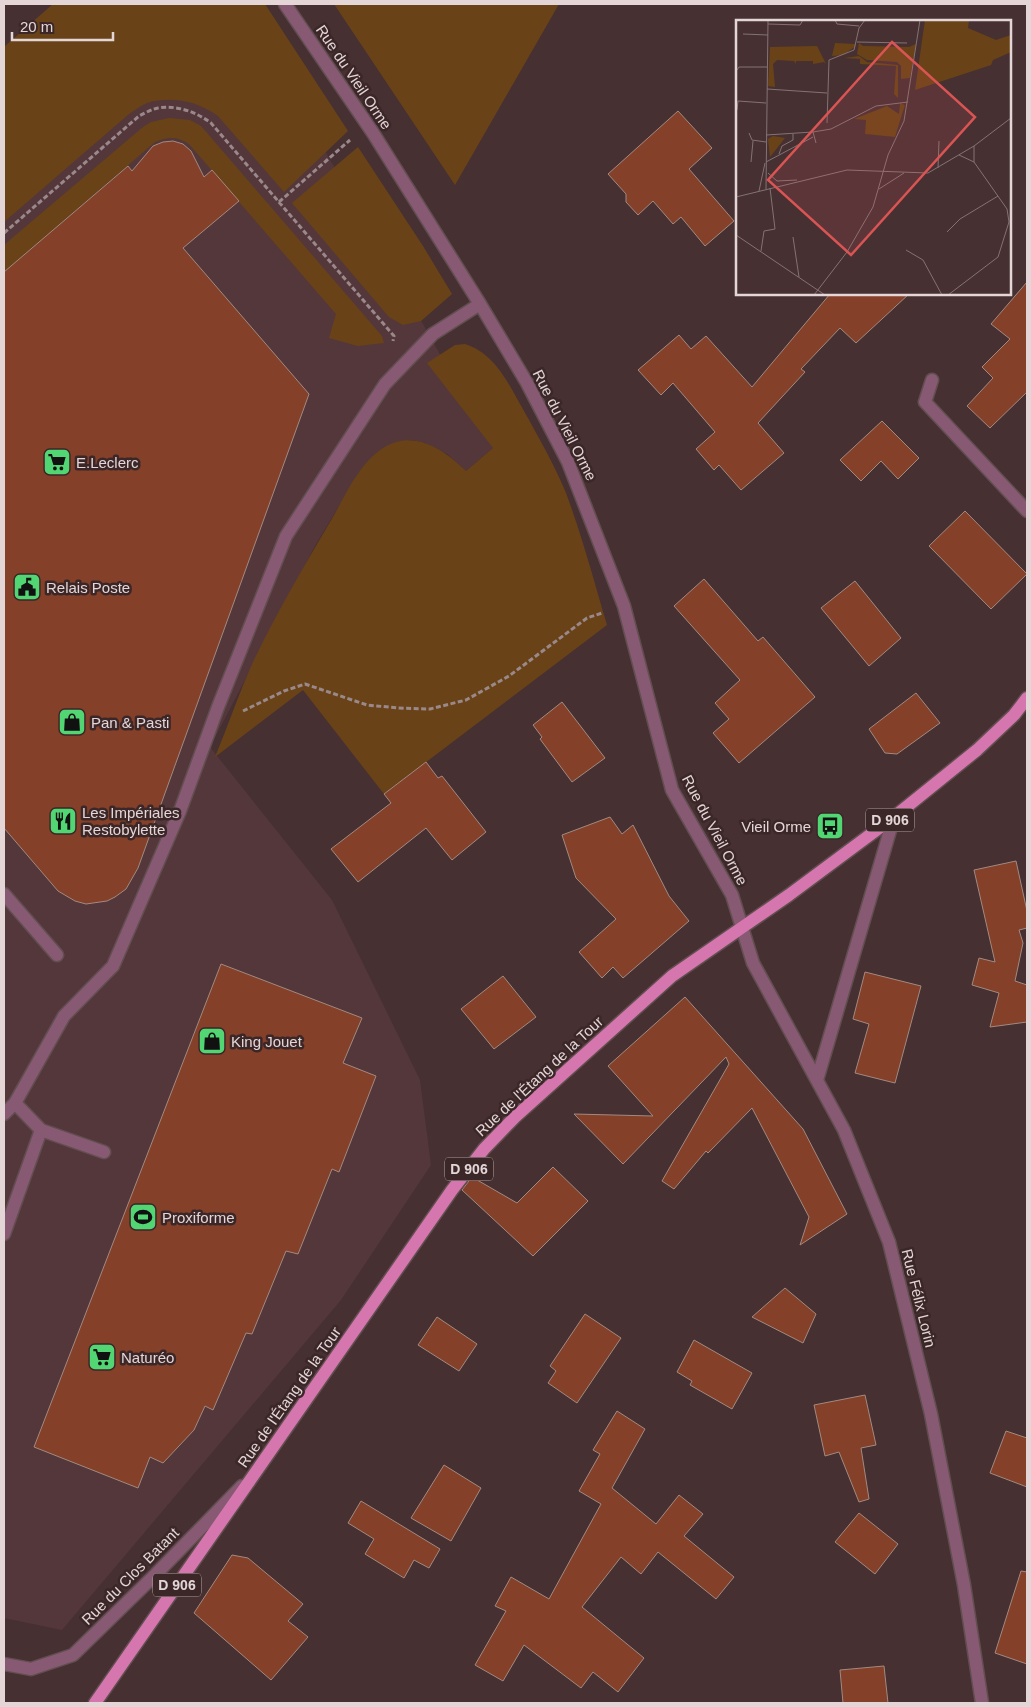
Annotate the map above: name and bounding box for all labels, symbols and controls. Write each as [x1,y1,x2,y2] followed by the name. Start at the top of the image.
[12,10,114,42] scale bar
[20,18,53,35] text: 20 m
[736,20,1011,295] inset map
[313,22,395,132] street label: Rue du Vieil Orme
[530,367,600,483] street label: Rue du Vieil Orme
[42,447,72,477] supermarket icon: E.Leclerc
[76,454,139,471] place label: E.Leclerc
[12,572,42,602] public building icon: Relais Poste
[46,579,130,596] place label: Relais Poste
[57,707,87,737] shop icon: Pan & Pasti
[91,714,169,731] place label: Pan & Pasti
[679,772,751,888] street label: Rue du Vieil Orme
[82,804,180,838] place label: Les Impériales Restobylette
[48,806,78,836] restaurant icon: Les Impériales Restobylette
[866,808,914,832] road number: D 906
[815,811,845,841] bus stop icon: Vieil Orme
[741,818,811,835] place label: Vieil Orme
[472,1013,606,1139] street label: Rue de l'Étang de la Tour
[197,1026,227,1056] shop icon: King Jouet
[231,1033,303,1050] place label: King Jouet
[445,1158,493,1180] road number: D 906
[128,1202,158,1232] sports icon: Proxiforme
[162,1209,235,1226] place label: Proxiforme
[899,1247,939,1349] street label: Rue Félix Lorin
[234,1323,344,1471] street label: Rue de l'Étang de la Tour
[87,1342,117,1372] supermarket icon: Naturéo
[121,1349,174,1366] place label: Naturéo
[78,1523,183,1628] street label: Rue du Clos Batant
[153,1574,201,1596] road number: D 906

